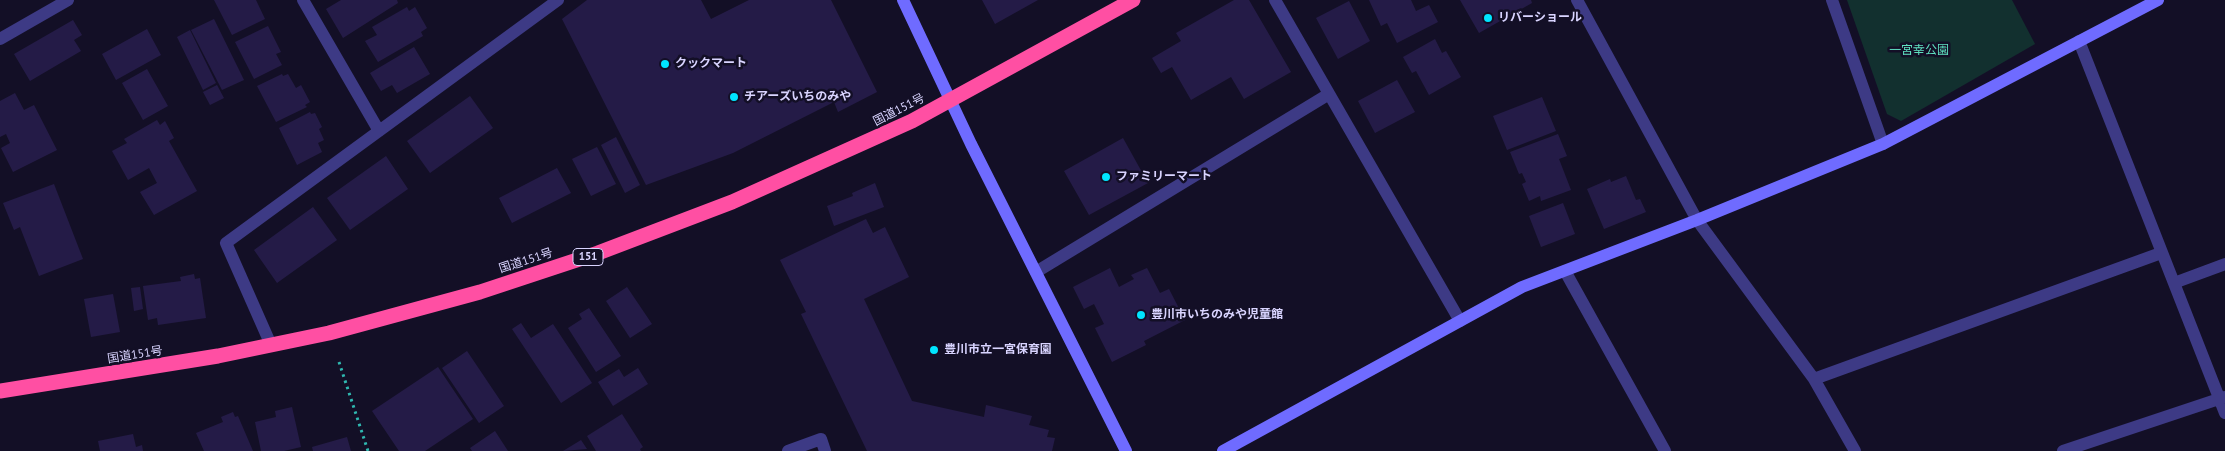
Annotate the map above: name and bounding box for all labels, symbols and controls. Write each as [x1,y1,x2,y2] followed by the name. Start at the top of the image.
[1498,11,1582,25] place label: リバーショール
[1482,12,1494,24] marker: リバーショール
[1889,44,1949,58] park label: 一宮幸公園
[675,57,747,71] place label: クックマート
[659,58,671,70] marker: クックマート
[744,90,851,104] place label: チアーズいちのみや
[728,91,740,103] marker: チアーズいちのみや
[871,91,927,129] street label: 国道151号
[1116,170,1212,184] place label: ファミリーマート
[1100,171,1112,183] marker: ファミリーマート
[497,246,555,276] street label: 国道151号
[573,248,603,266] road number: 151
[1151,308,1283,322] place label: 豊川市いちのみや児童館
[1135,309,1147,321] marker: 豊川市いちのみや児童館
[944,343,1052,357] place label: 豊川市立一宮保育園
[106,344,164,366] street label: 国道151号
[928,344,940,356] marker: 豊川市立一宮保育園

